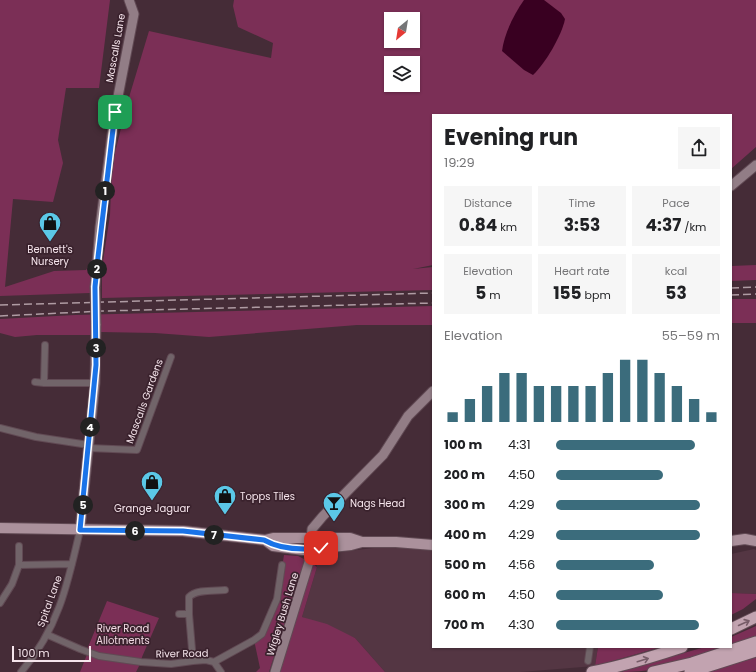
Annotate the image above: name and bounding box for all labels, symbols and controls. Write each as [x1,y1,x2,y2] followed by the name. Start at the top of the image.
[102,12,129,84] street label: Mascalls Lane
[384,12,420,48] north arrow
[384,12,420,92] map controls
[384,56,420,92] button: layers
[98,95,132,129] pin
[104,101,126,123] icon: arrive
[444,122,578,153] text: Evening run
[678,127,720,169] button: share
[444,153,475,172] text: 19:29
[95,181,115,201] pin: 1
[103,183,107,199] text: 1
[464,195,512,211] text: Distance
[569,195,595,211] text: Time
[662,195,690,211] text: Pace
[37,210,63,243] shop icon: Bennett's Nursery
[459,213,497,237] text: 0.84
[564,213,600,237] text: 3:53
[646,213,681,237] text: 4:37
[497,219,517,235] text: km
[681,219,706,235] text: /km
[27,242,73,269] place label: Bennett's Nursery
[87,259,107,279] pin: 2
[94,261,100,277] text: 2
[463,263,513,279] text: Elevation
[554,263,610,279] text: Heart rate
[665,263,687,279] text: kcal
[475,281,486,305] text: 5
[553,281,582,305] text: 155
[665,281,687,305] text: 53
[486,287,501,303] text: m
[582,287,611,303] text: bpm
[444,326,503,345] text: Elevation
[662,326,720,345] text: 55–59 m
[86,338,106,358] pin: 3
[93,340,99,356] text: 3
[122,357,167,446] street label: Mascalls Gardens
[80,417,100,437] pin: 4
[86,419,94,435] text: 4
[444,435,482,454] text: 100 m
[508,435,531,454] text: 4:31
[444,465,485,484] text: 200 m
[508,465,535,484] text: 4:50
[139,469,165,502] shop icon: Grange Jaguar
[212,483,238,516] shop icon: Topps Tiles
[240,489,295,504] place label: Topps Tiles
[321,490,347,523] bar icon: Nags Head
[73,495,93,515] pin: 5
[444,495,485,514] text: 300 m
[508,495,535,514] text: 4:29
[350,496,405,511] place label: Nags Head
[79,497,87,513] text: 5
[114,501,190,516] place label: Grange Jaguar
[125,521,145,541] pin: 6
[131,523,139,539] text: 6
[204,525,224,545] pin: 7
[444,525,486,544] text: 400 m
[508,525,535,544] text: 4:29
[211,527,217,543] text: 7
[304,531,338,565] pin
[310,537,332,559] icon: check
[444,555,486,574] text: 500 m
[508,555,535,574] text: 4:56
[263,571,302,658] street label: Wigley Bush Lane
[33,573,66,629] street label: Spital Lane
[444,585,486,604] text: 600 m
[508,585,535,604] text: 4:50
[444,615,484,634] text: 700 m
[508,615,535,634] text: 4:30
[737,619,749,626] one-way arrow
[96,621,150,648] park label: River Road Allotments
[12,644,91,663] scale bar
[18,645,50,661] text: 100 m
[156,646,209,661] street label: River Road
[637,656,650,663] one-way arrow

